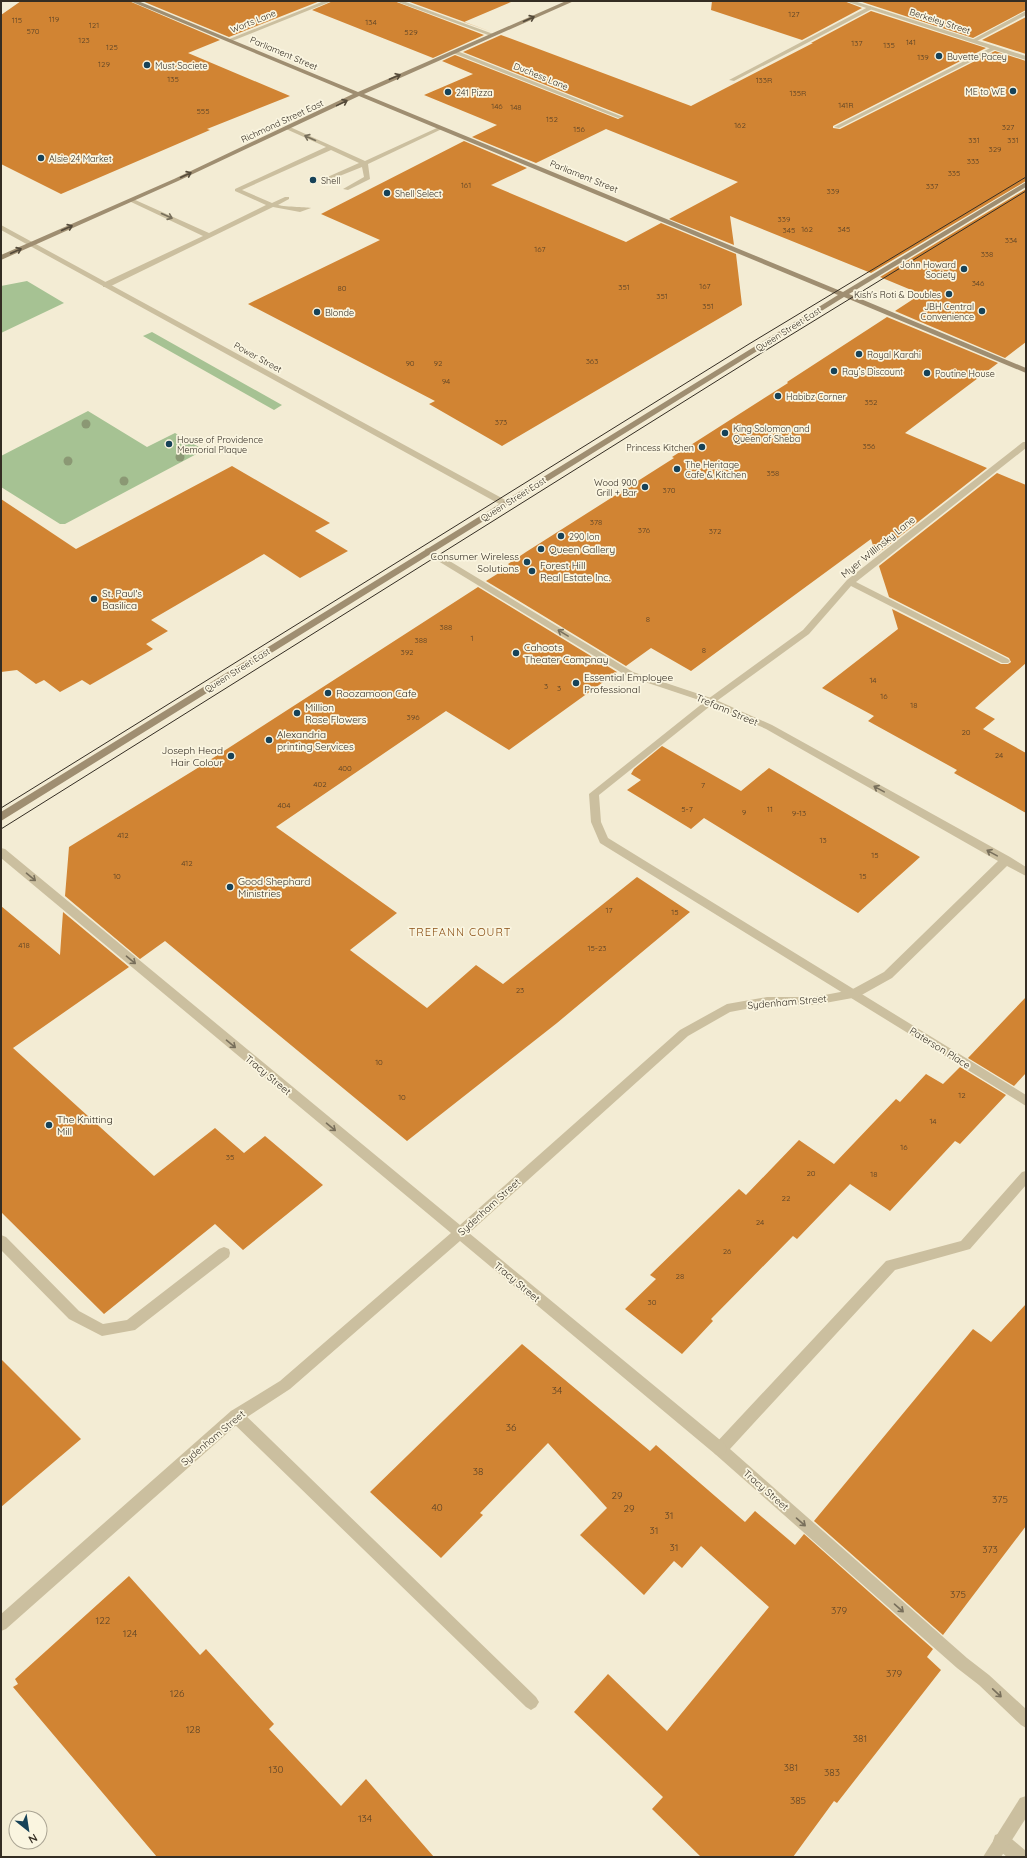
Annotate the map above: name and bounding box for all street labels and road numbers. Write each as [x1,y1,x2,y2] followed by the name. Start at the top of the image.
[908,6,972,36] street label: Berkeley Street
[229,7,277,35] street label: Worts Lane
[249,34,319,72] street label: Parliament Street
[512,60,570,92] street label: Duchess Lane
[239,97,325,145] street label: Richmond Street East
[548,157,620,195] street label: Parliament Street
[753,305,823,353] street label: Queen Street East
[232,339,284,375] street label: Power Street
[478,475,548,523] street label: Queen Street East
[838,513,918,581] street label: Myer Willinsky Lane
[202,646,272,694] street label: Queen Street East
[694,691,760,729] street label: Trefann Street
[747,992,828,1012] street label: Sydenham Street
[907,1024,973,1072] street label: Paterson Place
[242,1052,294,1098] street label: Tracy Street
[455,1175,523,1238] street label: Sydenham Street
[491,1259,543,1305] street label: Tracy Street
[178,1407,248,1469] street label: Sydenham Street
[741,1467,792,1514] street label: Tracy Street

